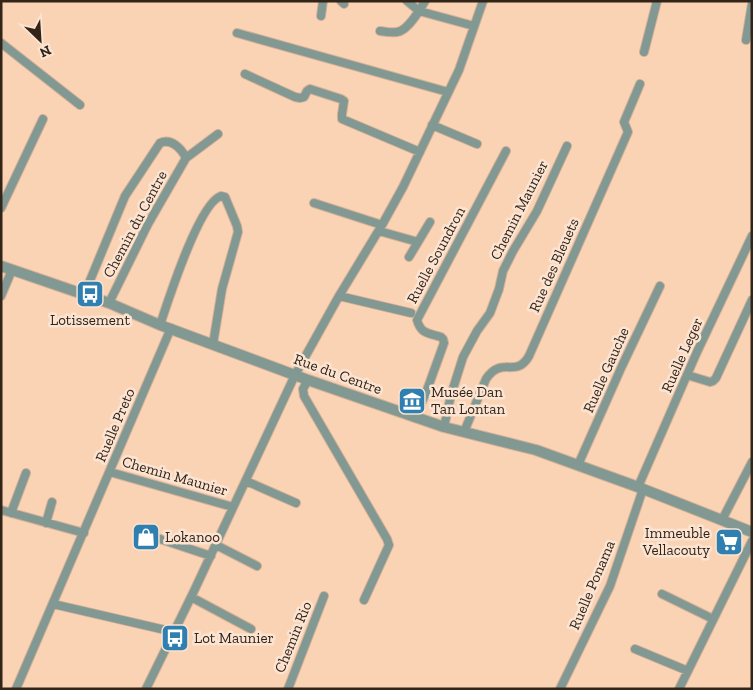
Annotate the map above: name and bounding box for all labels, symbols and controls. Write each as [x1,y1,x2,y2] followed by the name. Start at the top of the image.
[15,15,65,65] north arrow
[37,41,54,61] text: N
[486,157,552,263] street label: Chemin Maunier
[99,167,171,281] street label: Chemin du Centre
[403,203,469,306] street label: Ruelle Soundron
[525,215,583,315] street label: Rue des Bleuets
[75,279,105,309] bus stop icon: Lotissement
[50,311,130,329] place label: Lotissement
[658,315,706,395] street label: Ruelle Leger
[579,325,633,415] street label: Ruelle Gauche
[291,350,385,398] street label: Rue du Centre
[431,383,505,418] place label: Musée Dan Tan Lontan
[91,385,139,465] street label: Ruelle Preto
[397,386,427,416] museum icon: Musée Dan Tan Lontan
[120,452,230,500] street label: Chemin Maunier
[131,522,161,552] shop icon: Lokanoo
[642,524,710,559] place label: Immeuble Vellacouty
[714,527,744,557] supermarket icon: Immeuble Vellacouty
[165,528,220,546] place label: Lokanoo
[565,538,619,632] street label: Ruelle Ponama
[271,598,316,675] street label: Chemin Rio
[160,623,190,653] bus stop icon: Lot Maunier
[194,629,274,647] place label: Lot Maunier

